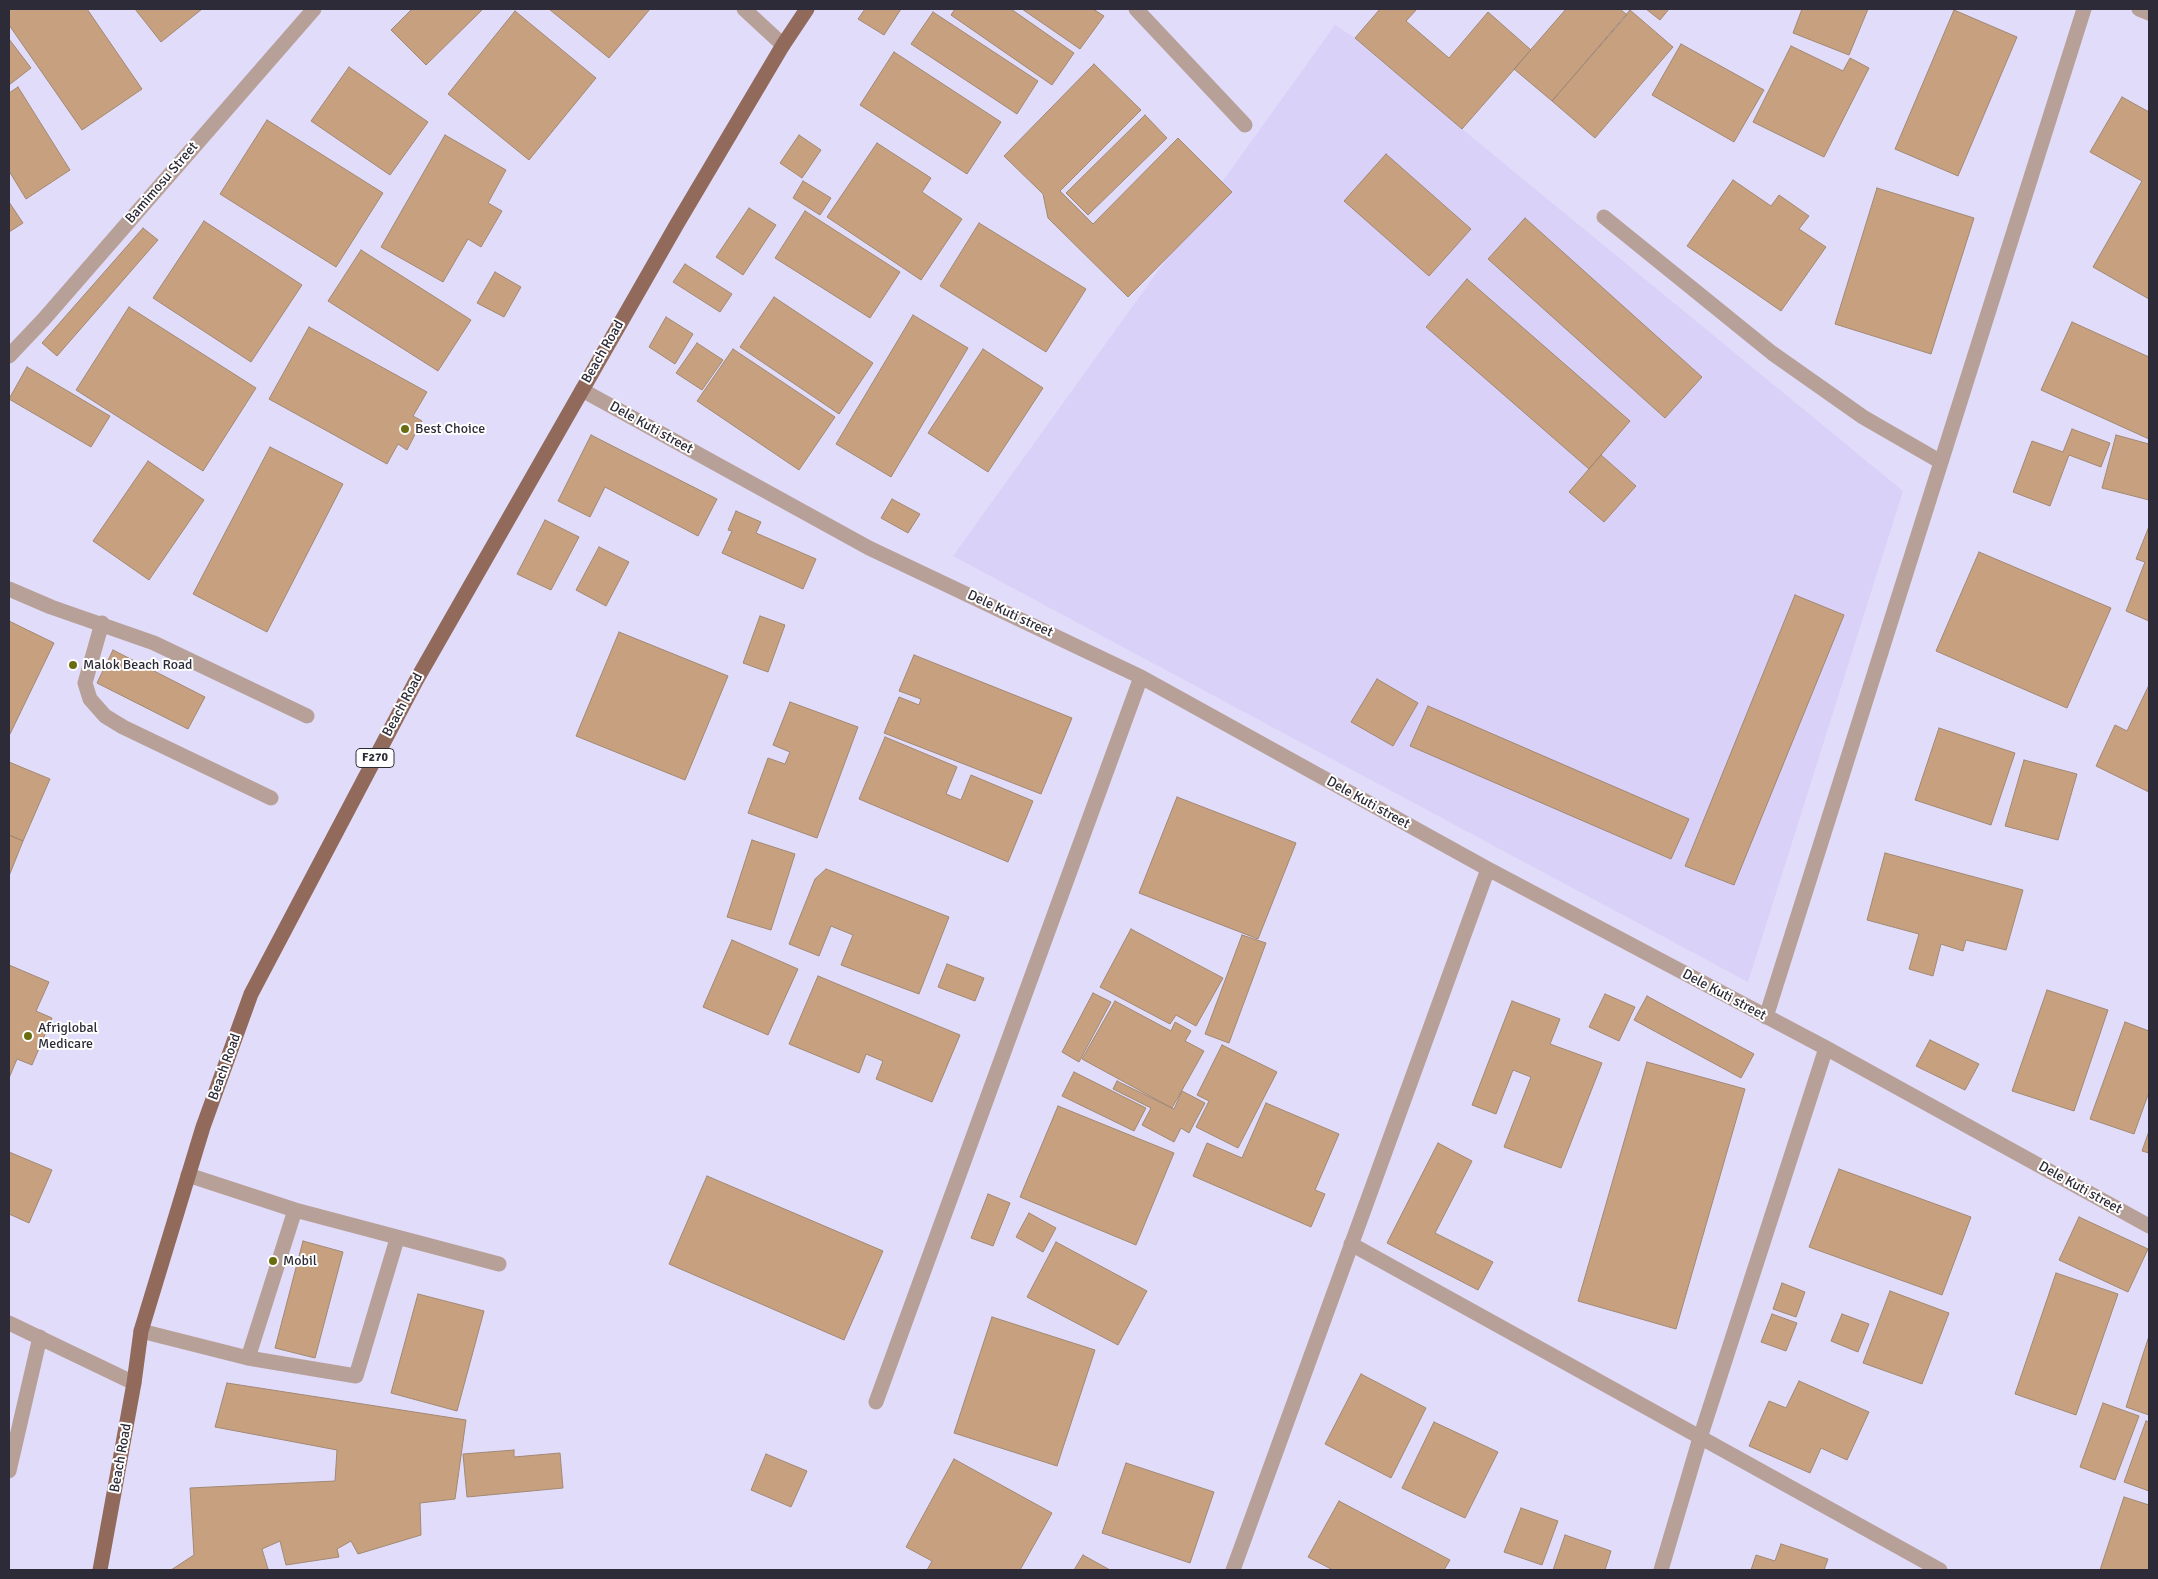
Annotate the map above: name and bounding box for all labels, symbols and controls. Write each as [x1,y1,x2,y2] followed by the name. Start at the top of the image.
[122,139,202,227] street label: Bamimosu Street
[578,318,628,386] street label: Beach Road
[606,398,696,458] street label: Dele Kuti street
[415,421,485,437] place label: Best Choice
[399,423,411,435] marker: Best Choice
[964,587,1056,641] street label: Dele Kuti street
[83,657,193,673] place label: Malok Beach Road
[67,659,79,671] marker: Malok Beach Road
[379,670,427,740] street label: Beach Road
[356,748,394,768] road number: F270
[1323,773,1413,833] street label: Dele Kuti street
[1679,966,1769,1024] street label: Dele Kuti street
[38,1020,98,1052] place label: Afriglobal Medicare
[22,1030,34,1042] marker: Afriglobal Medicare
[205,1031,245,1103] street label: Beach Road
[2035,1158,2125,1218] street label: Dele Kuti street
[283,1253,317,1269] place label: Mobil
[267,1255,279,1267] marker: Mobil
[107,1422,135,1494] street label: Beach Road

